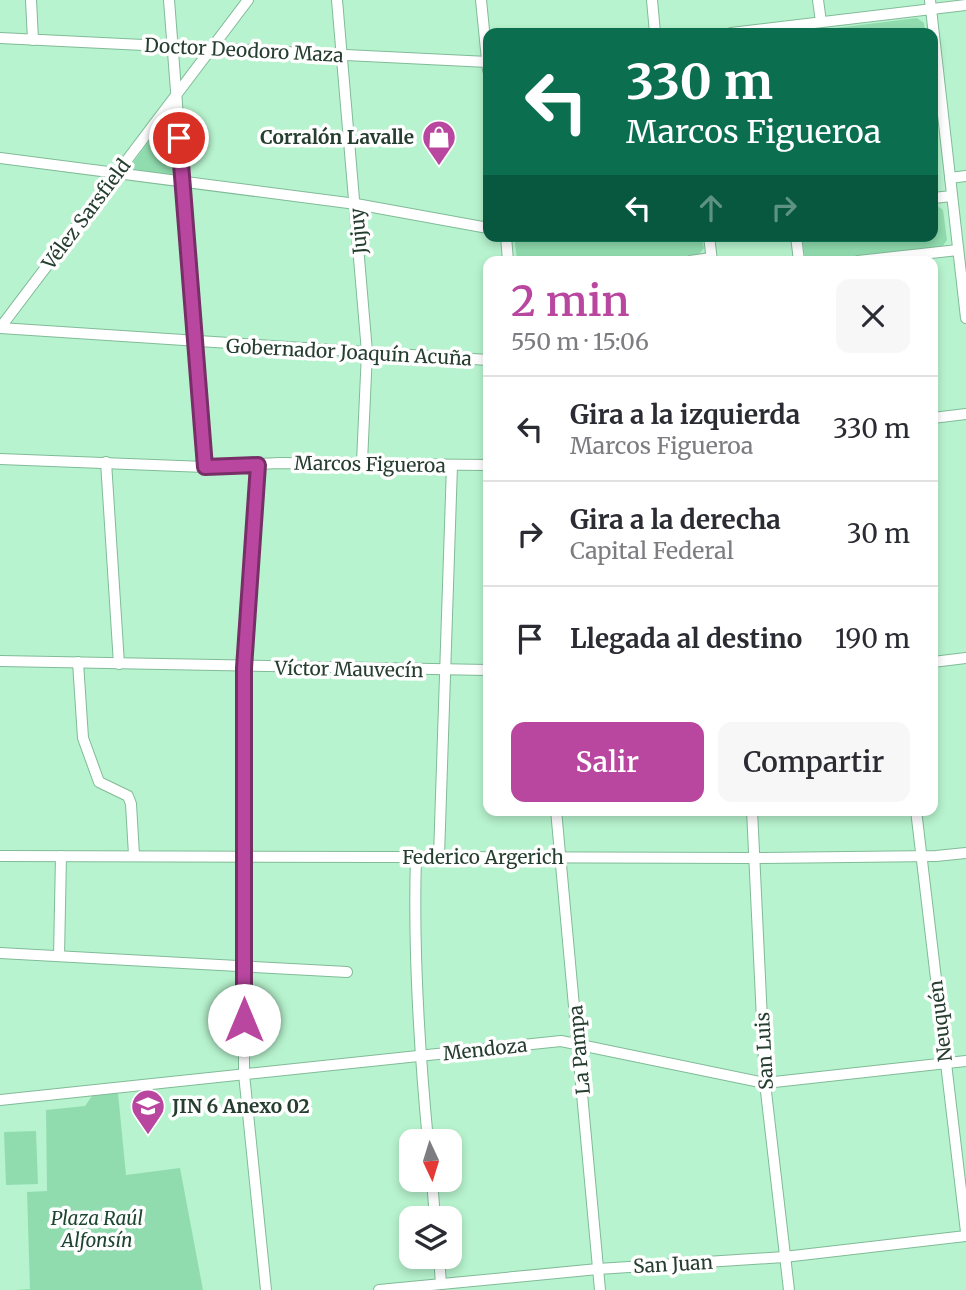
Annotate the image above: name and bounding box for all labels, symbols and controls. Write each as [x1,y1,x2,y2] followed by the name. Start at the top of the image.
[144,33,344,67] street label: Doctor Deodoro Maza
[626,51,773,112] text: 330 m
[511,56,602,147] icon: left
[149,108,209,168] pin
[626,112,881,152] text: Marcos Figueroa
[420,118,458,167] shop icon: Corralón Lavalle
[160,119,198,157] icon: arrive
[260,125,414,149] place label: Corralón Lavalle
[36,154,135,275] street label: Vélez Sarsfield
[619,189,657,227] icon: left
[692,189,730,227] icon: ahead
[765,189,803,227] icon: right
[344,207,372,256] street label: Jujuy
[511,275,630,327] text: 2 min
[836,279,910,353] button: close
[511,327,649,356] text: 550 m · 15:06
[225,334,473,370] street label: Gobernador Joaquín Acuña
[570,398,800,431] text: Gira a la izquierda
[511,410,549,448] icon: left
[833,412,910,445] text: 330 m
[570,431,753,460] text: Marcos Figueroa
[294,451,446,477] street label: Marcos Figueroa
[570,503,781,536] text: Gira a la derecha
[511,515,549,553] icon: right
[847,517,910,550] text: 30 m
[570,536,734,565] text: Capital Federal
[511,620,549,658] icon: arrive
[570,622,802,655] text: Llegada al destino
[835,622,910,655] text: 190 m
[273,656,424,682] street label: Víctor Mauvecín
[511,722,704,802] button: Salir
[718,722,910,802] button: Compartir
[402,845,564,869] street label: Federico Argerich
[923,979,957,1063] street label: Neuquén
[207,983,281,1057] position arrow
[563,1004,595,1096] street label: La Pampa
[750,1012,778,1090] street label: San Luis
[442,1033,528,1065] street label: Mendoza
[129,1087,167,1136] school or university icon: JIN 6 Anexo 02
[171,1094,310,1118] place label: JIN 6 Anexo 02
[399,1129,462,1192] north arrow
[399,1129,462,1269] map controls
[51,1206,143,1252] park label: Plaza Raúl Alfonsín
[399,1206,462,1269] button: layers
[632,1250,714,1278] street label: San Juan

